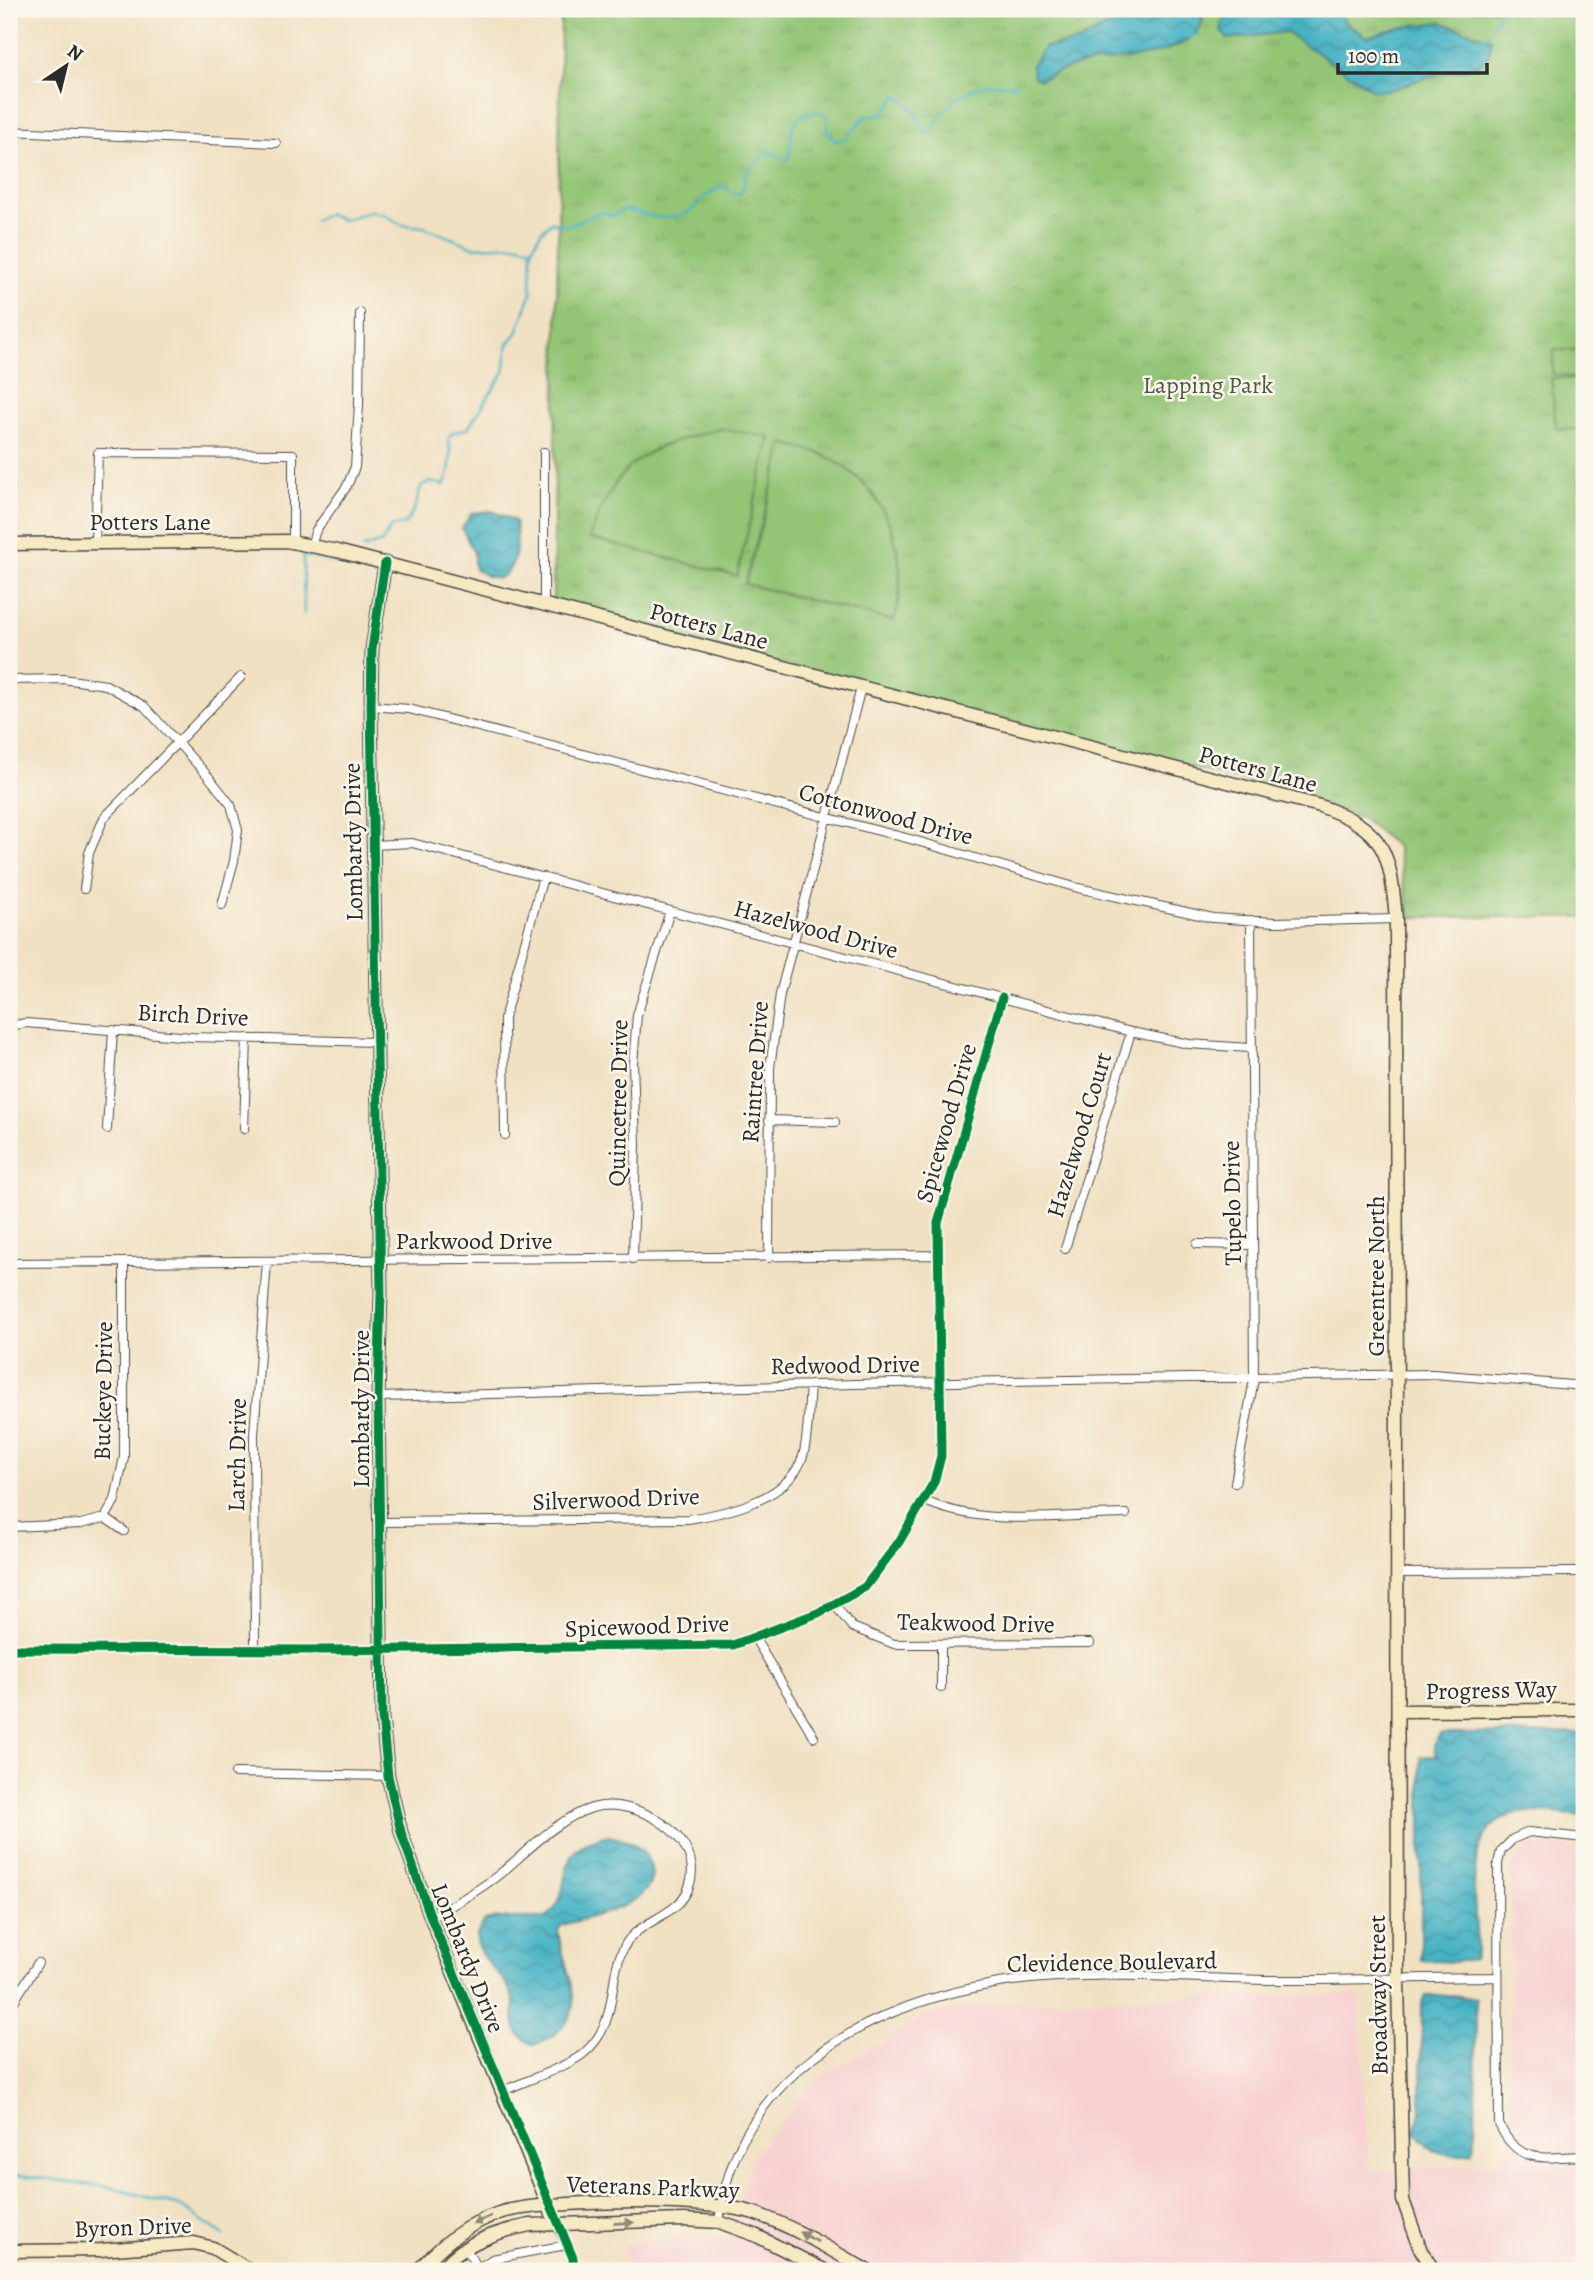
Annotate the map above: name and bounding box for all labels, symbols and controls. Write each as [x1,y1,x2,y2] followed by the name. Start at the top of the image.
[32,32,102,102] north arrow
[1338,32,1486,76] scale bar
[62,38,88,68] text: N
[1348,42,1399,70] text: 100 m
[1143,369,1273,401] park label: Lapping Park
[89,506,211,538] street label: Potters Lane
[646,595,772,657] street label: Potters Lane
[1195,738,1321,800] street label: Potters Lane
[336,762,370,922] street label: Lombardy Drive
[795,775,977,853] street label: Cottonwood Drive
[731,892,901,966] street label: Hazelwood Drive
[137,996,249,1034] street label: Birch Drive
[734,1000,776,1144] street label: Raintree Drive
[601,1019,635,1187] street label: Quincetree Drive
[908,1039,984,1207] street label: Spicewood Drive
[1039,1048,1119,1222] street label: Hazelwood Court
[1215,1140,1249,1266] street label: Tupelo Drive
[1360,1195,1392,1356] street label: Greentree North
[395,1225,553,1257] street label: Parkwood Drive
[86,1321,120,1461] street label: Buckeye Drive
[345,1330,377,1488] street label: Lombardy Drive
[770,1348,920,1382] street label: Redwood Drive
[220,1398,254,1512] street label: Larch Drive
[532,1480,700,1518] street label: Silverwood Drive
[897,1606,1055,1640] street label: Teakwood Drive
[564,1607,730,1645] street label: Spicewood Drive
[1425,1673,1557,1707] street label: Progress Way
[423,1878,513,2038] street label: Lombardy Drive
[1361,1914,1395,2076] street label: Broadway Street
[1007,1944,1217,1980] street label: Clevidence Boulevard
[565,2168,740,2206] street label: Veterans Parkway
[74,2209,192,2245] street label: Byron Drive
[472,2214,492,2226] one-way arrow
[614,2217,636,2228] one-way arrow
[800,2231,819,2243] one-way arrow

